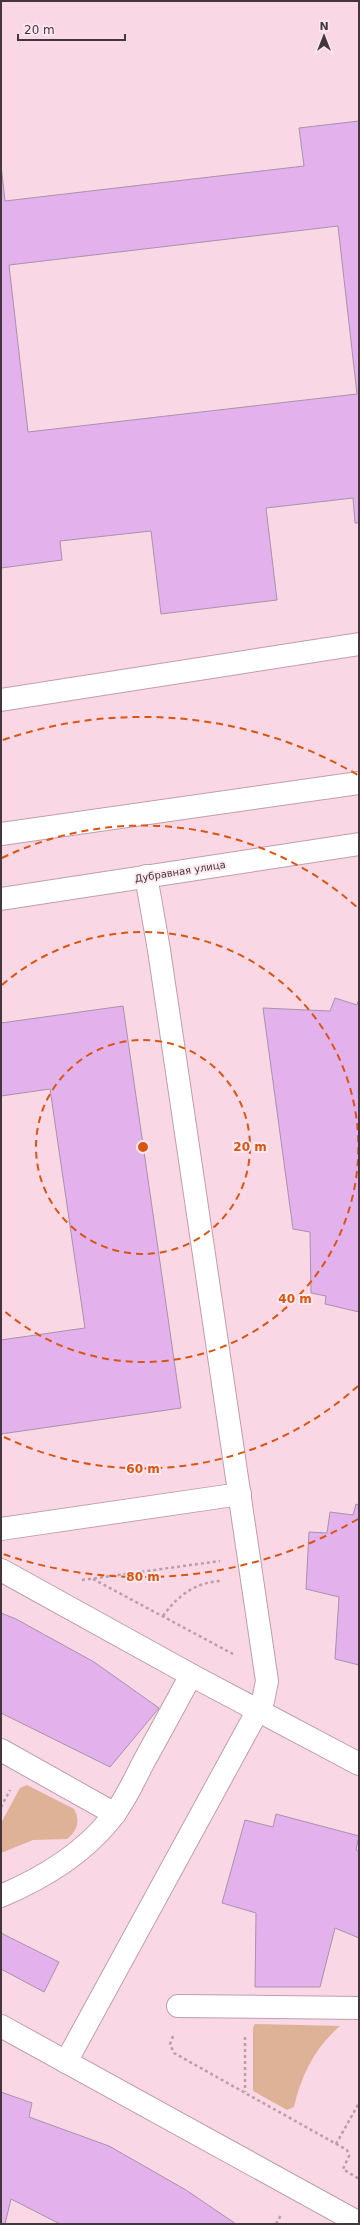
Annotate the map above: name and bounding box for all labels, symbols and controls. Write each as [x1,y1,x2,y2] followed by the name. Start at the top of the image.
[18,16,125,42] scale bar
[304,16,344,56] north arrow
[319,20,329,33] text: N
[24,23,55,37] text: 20 m
[134,859,226,884] street label: Дубравная улица
[136,1140,150,1154] centre of rings
[233,1140,267,1154] text: 20 m
[278,1292,312,1306] text: 40 m
[126,1462,160,1476] text: 60 m
[126,1570,160,1584] text: 80 m

